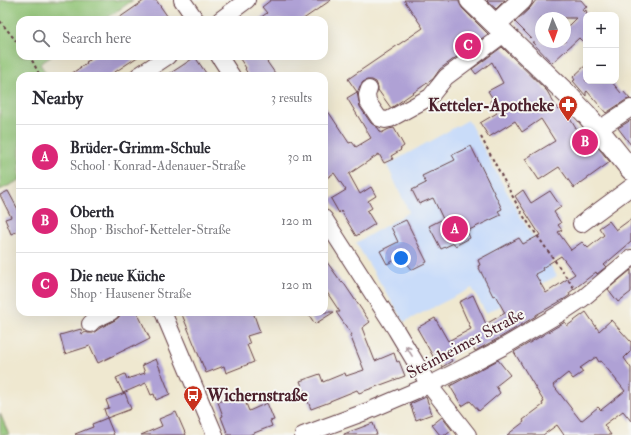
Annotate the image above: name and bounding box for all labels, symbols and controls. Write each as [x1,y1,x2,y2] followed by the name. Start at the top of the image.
[535,12,571,48] north arrow
[583,12,619,84] map controls
[583,12,619,48] button: +
[16,16,328,60] search box
[30,27,52,49] icon: search
[62,29,131,48] text: Search here
[455,31,481,61] pin: C
[583,48,619,84] button: −
[32,88,83,109] text: Nearby
[271,90,312,106] text: 3 results
[557,94,579,122] pharmacy icon: Ketteler-Apotheke
[428,95,555,117] place label: Ketteler-Apotheke
[572,127,598,157] pin: B
[70,139,210,158] text: Brüder-Grimm-Schule
[41,149,49,165] text: A
[288,149,312,165] text: 30 m
[70,158,246,174] text: School · Konrad-Adenauer-Straße
[70,203,114,222] text: Oberth
[41,213,49,229] text: B
[281,213,312,229] text: 120 m
[442,214,468,244] pin: A
[70,222,231,238] text: Shop · Bischof-Ketteler-Straße
[391,248,411,268] your location
[70,267,165,286] text: Die neue Küche
[40,277,50,293] text: C
[281,277,312,293] text: 120 m
[70,286,191,302] text: Shop · Hausener Straße
[403,304,528,383] street label: Steinheimer Straße
[404,346,413,357] one-way arrow
[182,384,204,412] bus stop icon: Wichernstraße
[206,385,309,406] place label: Wichernstraße

